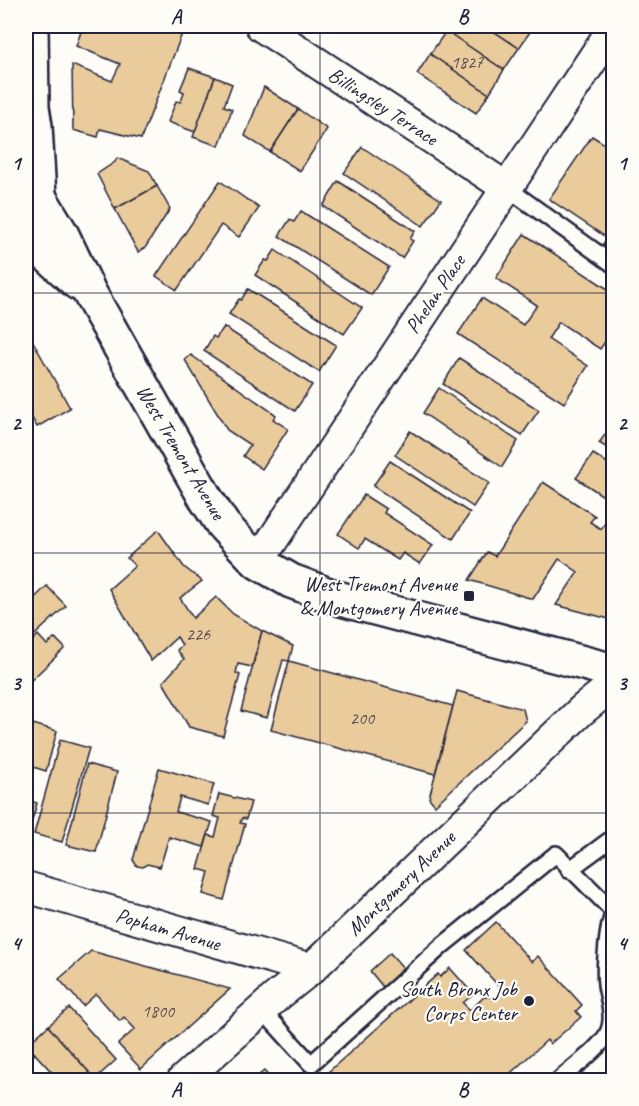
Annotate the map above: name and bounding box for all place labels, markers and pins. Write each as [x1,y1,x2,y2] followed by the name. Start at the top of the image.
[300,571,458,621] place label: West Tremont Avenue & Montgomery Avenue
[462,589,476,603] marker: West Tremont Avenue & Montgomery Avenue
[400,976,519,1026] place label: South Bronx Job Corps Center
[522,994,536,1008] marker: South Bronx Job Corps Center

